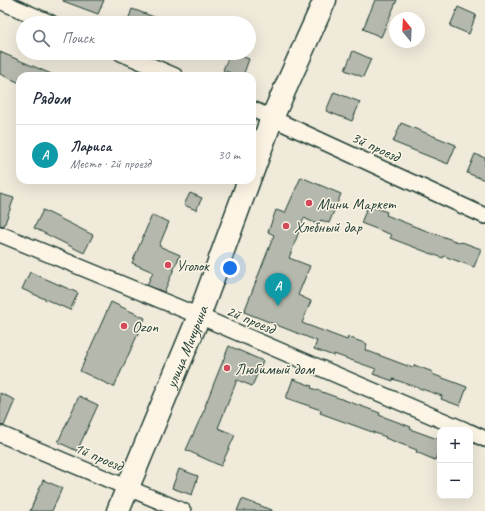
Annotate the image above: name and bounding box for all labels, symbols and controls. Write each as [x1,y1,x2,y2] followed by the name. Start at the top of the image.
[389,12,425,48] north arrow
[16,16,256,60] search box
[30,27,52,49] icon: search
[62,29,94,48] text: Поиск
[32,88,70,109] text: Рядом
[348,127,404,167] street label: 3й проезд
[70,137,111,156] text: Лариса
[42,147,48,163] text: A
[218,147,240,163] text: 30 m
[70,156,151,172] text: Место · 2й проезд
[317,194,397,214] place label: Мини Маркет
[304,198,314,208] marker: Мини Маркет
[294,217,363,237] place label: Хлебный дар
[281,221,291,231] marker: Хлебный дар
[176,256,210,276] place label: Уголок
[220,258,240,278] your location
[163,260,173,270] marker: Уголок
[265,273,291,306] pin: A
[223,301,279,340] street label: 2й проезд
[161,302,213,392] street label: улица Мичурина
[132,317,159,337] place label: Ozon
[119,321,129,331] marker: Ozon
[235,359,316,379] place label: Любимый дом
[222,363,232,373] marker: Любимый дом
[437,427,473,499] map controls
[437,427,473,463] button: +
[71,438,127,477] street label: 1й проезд
[437,463,473,499] button: −

